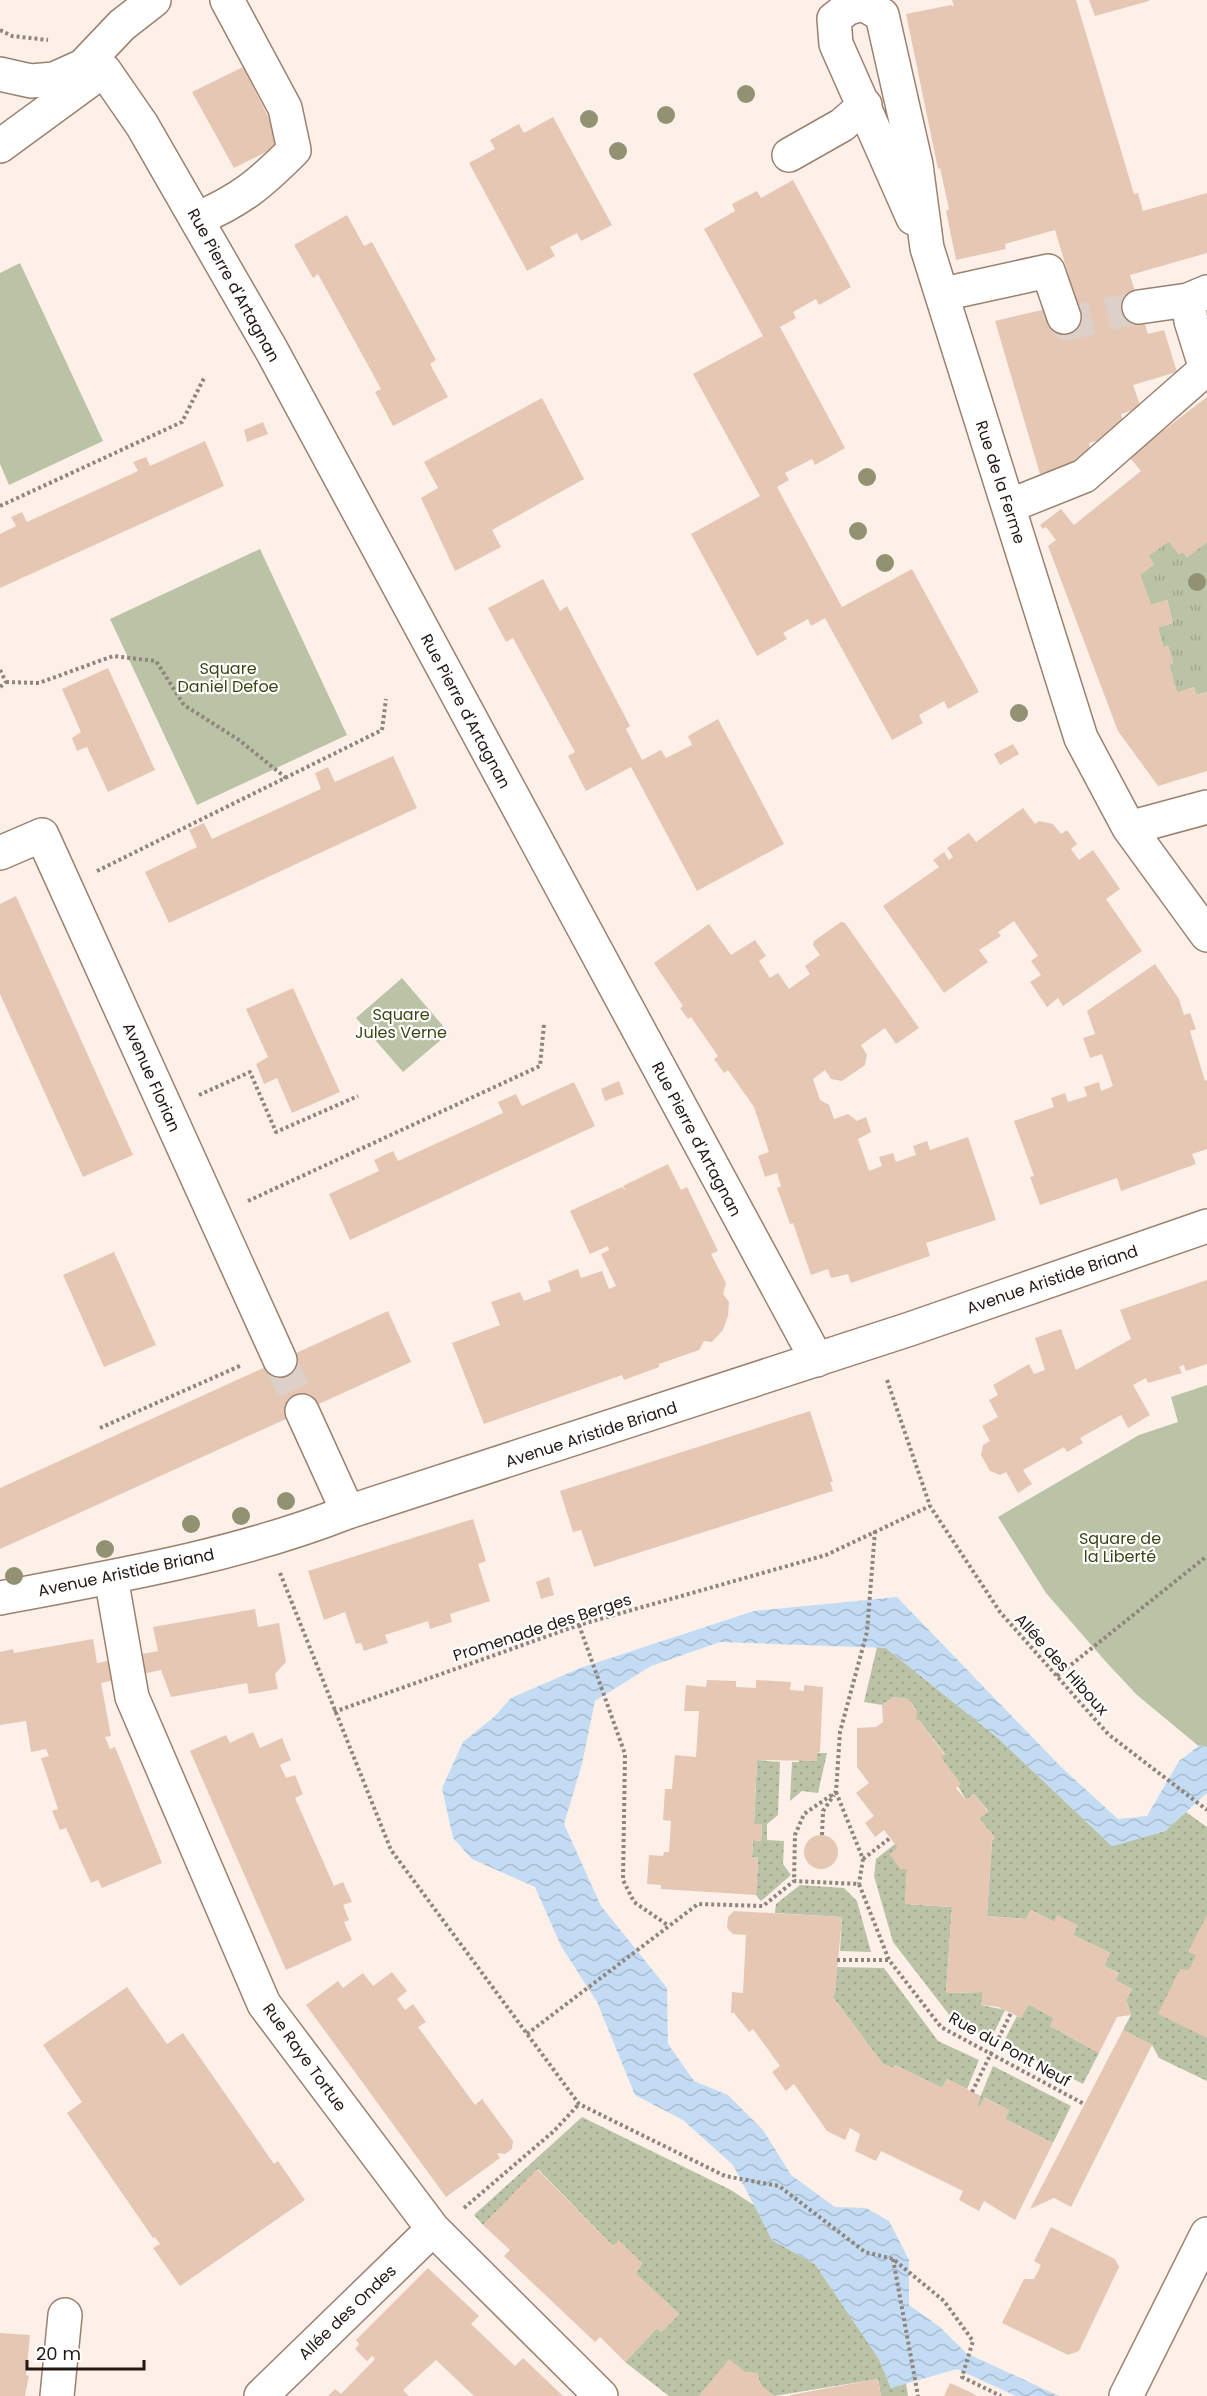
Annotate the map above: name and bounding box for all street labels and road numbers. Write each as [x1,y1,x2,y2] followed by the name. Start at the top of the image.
[182,204,285,366] street label: Rue Pierre d'Artagnan
[970,417,1031,547] street label: Rue de la Ferme
[415,630,516,793] street label: Rue Pierre d'Artagnan
[117,1019,186,1136] street label: Avenue Florian
[646,1058,747,1221] street label: Rue Pierre d'Artagnan
[963,1239,1141,1320] street label: Avenue Aristide Briand
[502,1396,680,1473] street label: Avenue Aristide Briand
[36,1543,216,1602] street label: Avenue Aristide Briand
[450,1588,634,1667] street label: Promenade des Berges
[1010,1608,1114,1721] street label: Allée des Hiboux
[257,1998,352,2116] street label: Rue Raye Tortue
[945,2006,1075,2092] street label: Rue du Pont Neuf
[293,2260,401,2365] street label: Allée des Ondes

